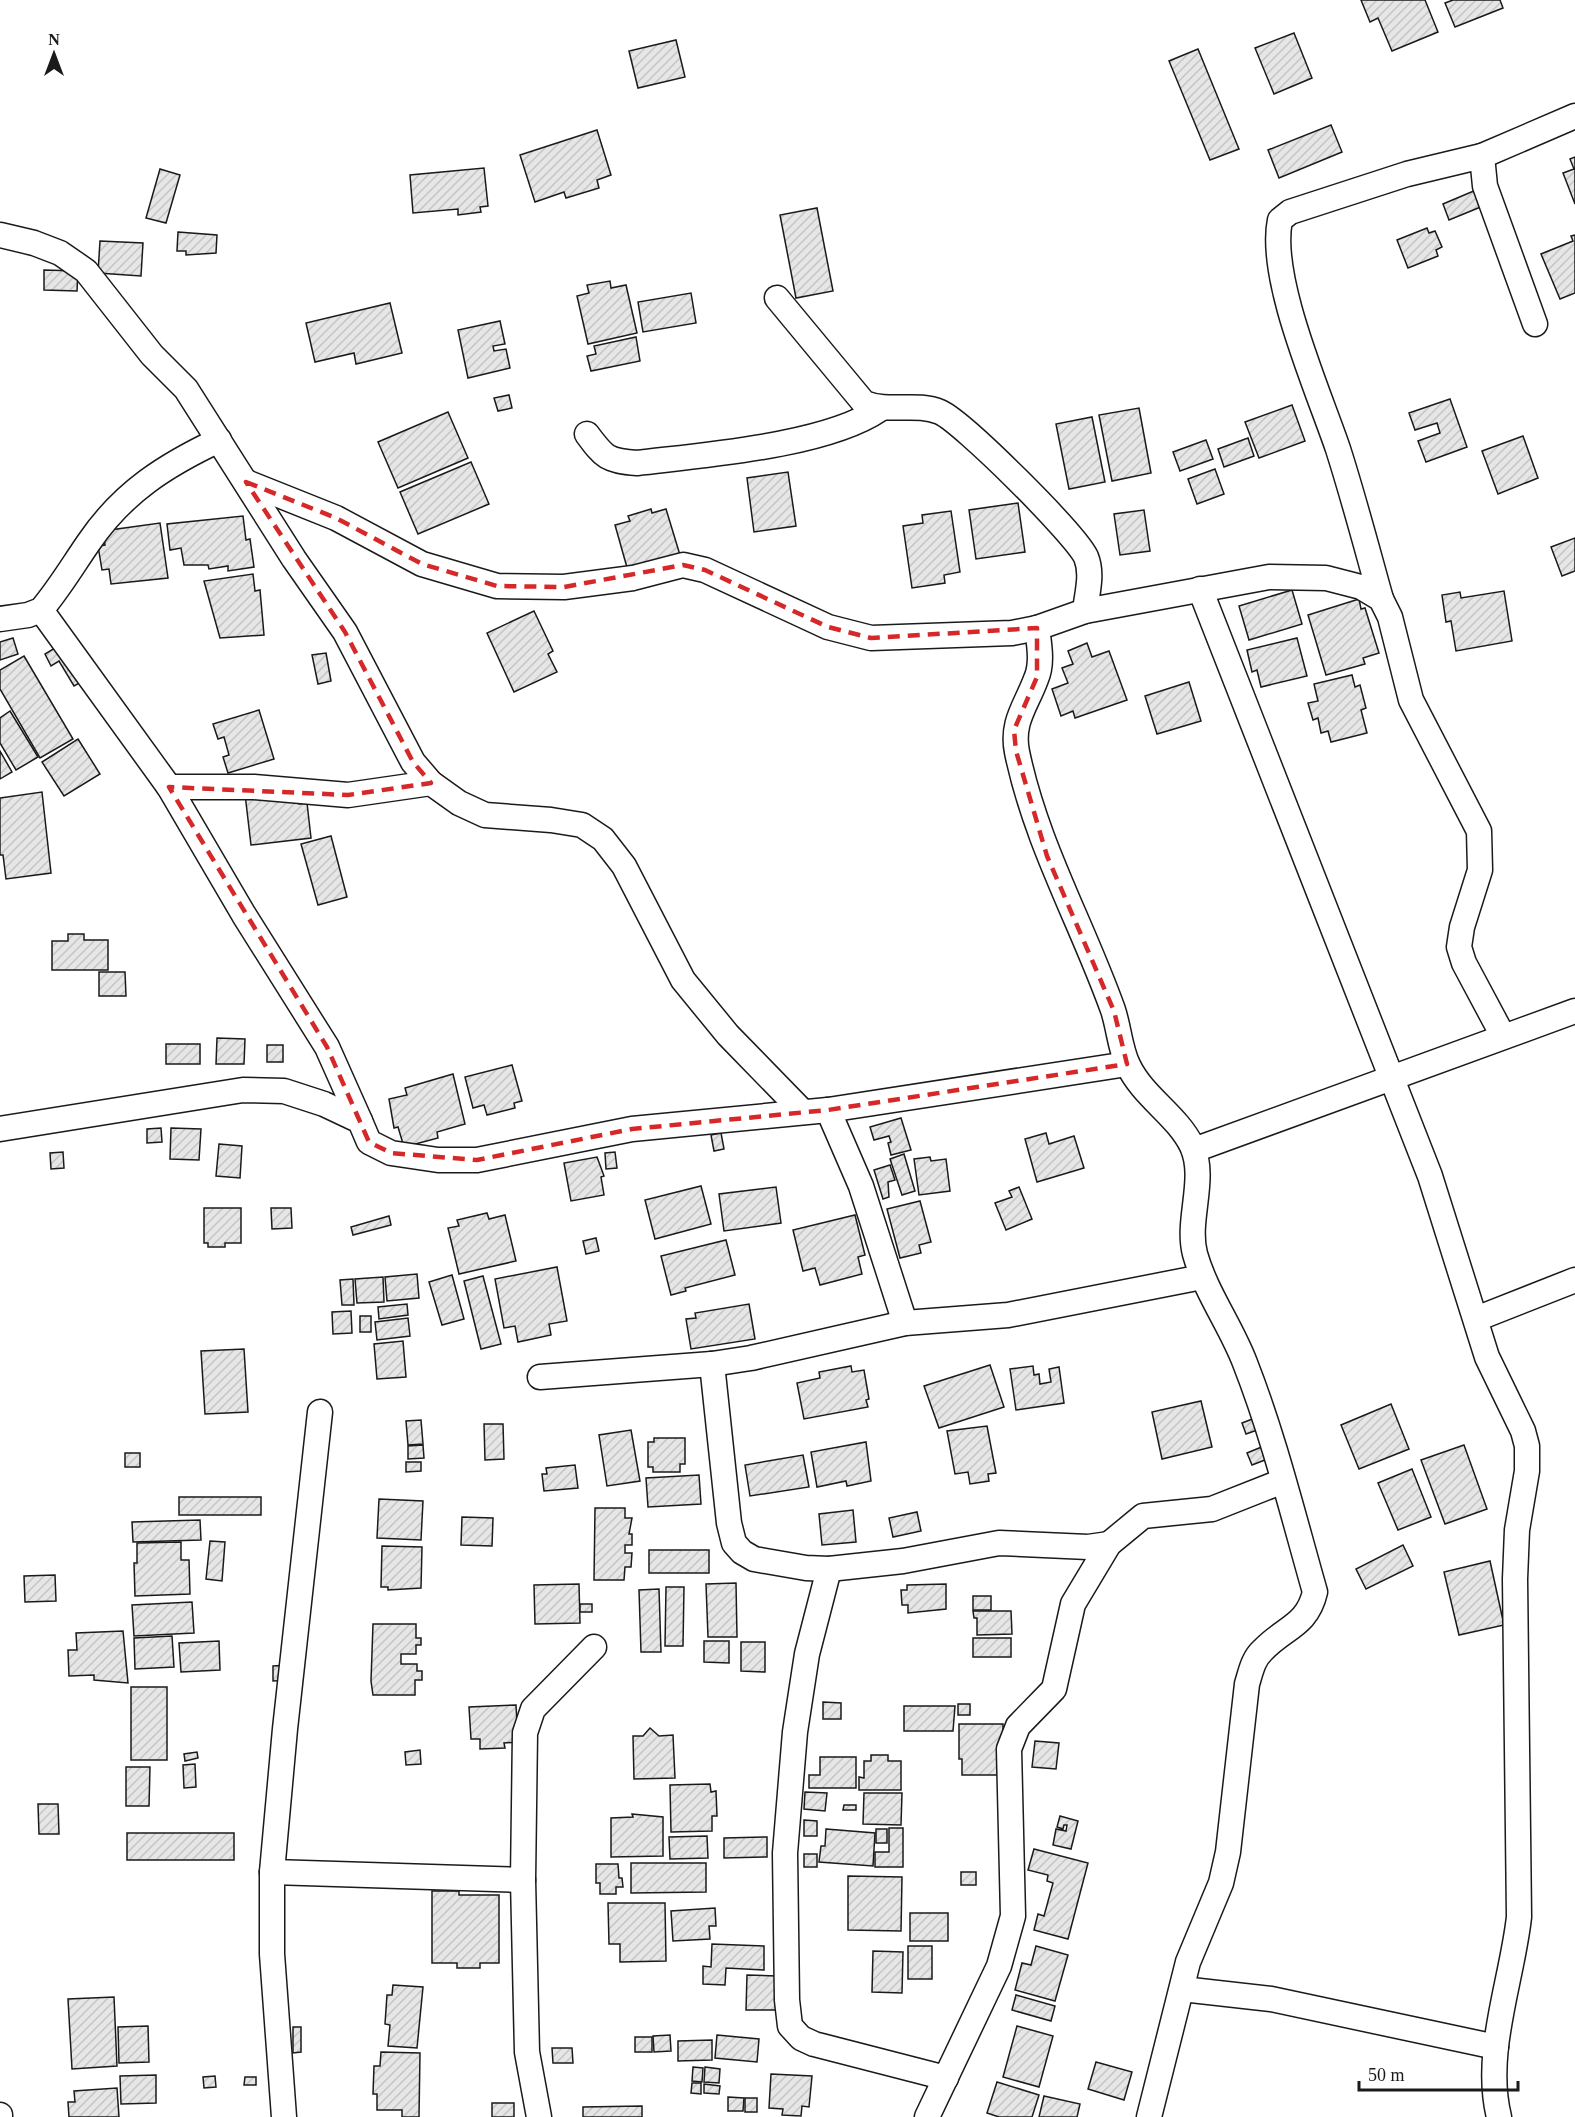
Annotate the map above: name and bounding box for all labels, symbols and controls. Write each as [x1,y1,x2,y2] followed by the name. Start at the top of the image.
[24,24,84,84] north arrow
[48,31,60,48] text: N
[1359,2054,1518,2092] scale bar
[1368,2065,1405,2085] text: 50 m

